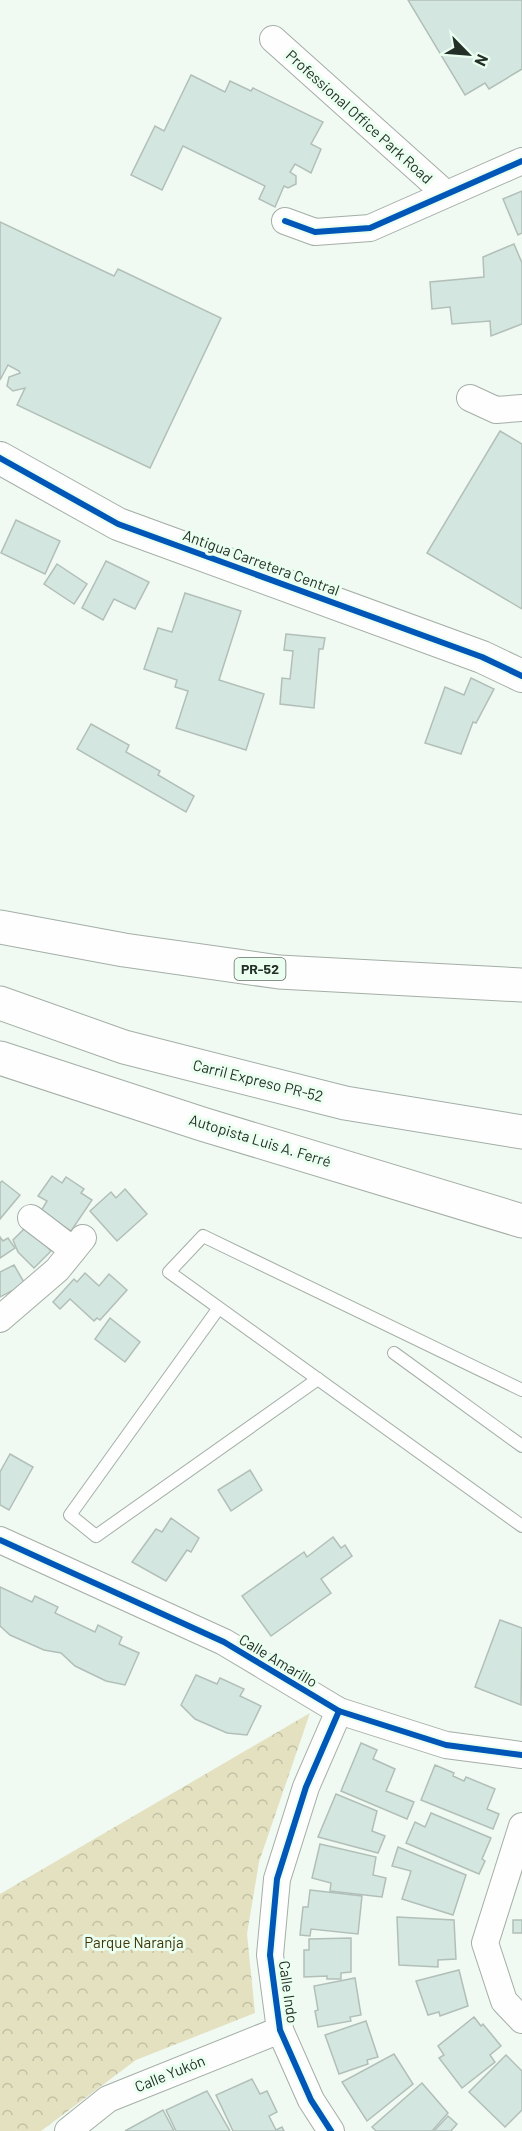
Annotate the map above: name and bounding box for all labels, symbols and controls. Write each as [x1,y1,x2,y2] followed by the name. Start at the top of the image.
[438,24,498,84] north arrow
[283,46,437,187] street label: Professional Office Park Road
[471,52,493,69] text: N
[181,525,342,599] street label: Antigua Carretera Central
[234,958,286,980] road number: PR-52
[191,1055,325,1105] street label: Carril Expreso PR-52
[187,1110,334,1170] street label: Autopista Luis A. Ferré
[236,1630,321,1691] street label: Calle Amarillo
[84,1933,184,1951] park label: Parque Naranja
[276,1960,302,2024] street label: Calle Indo
[132,2051,207,2095] street label: Calle Yukón

